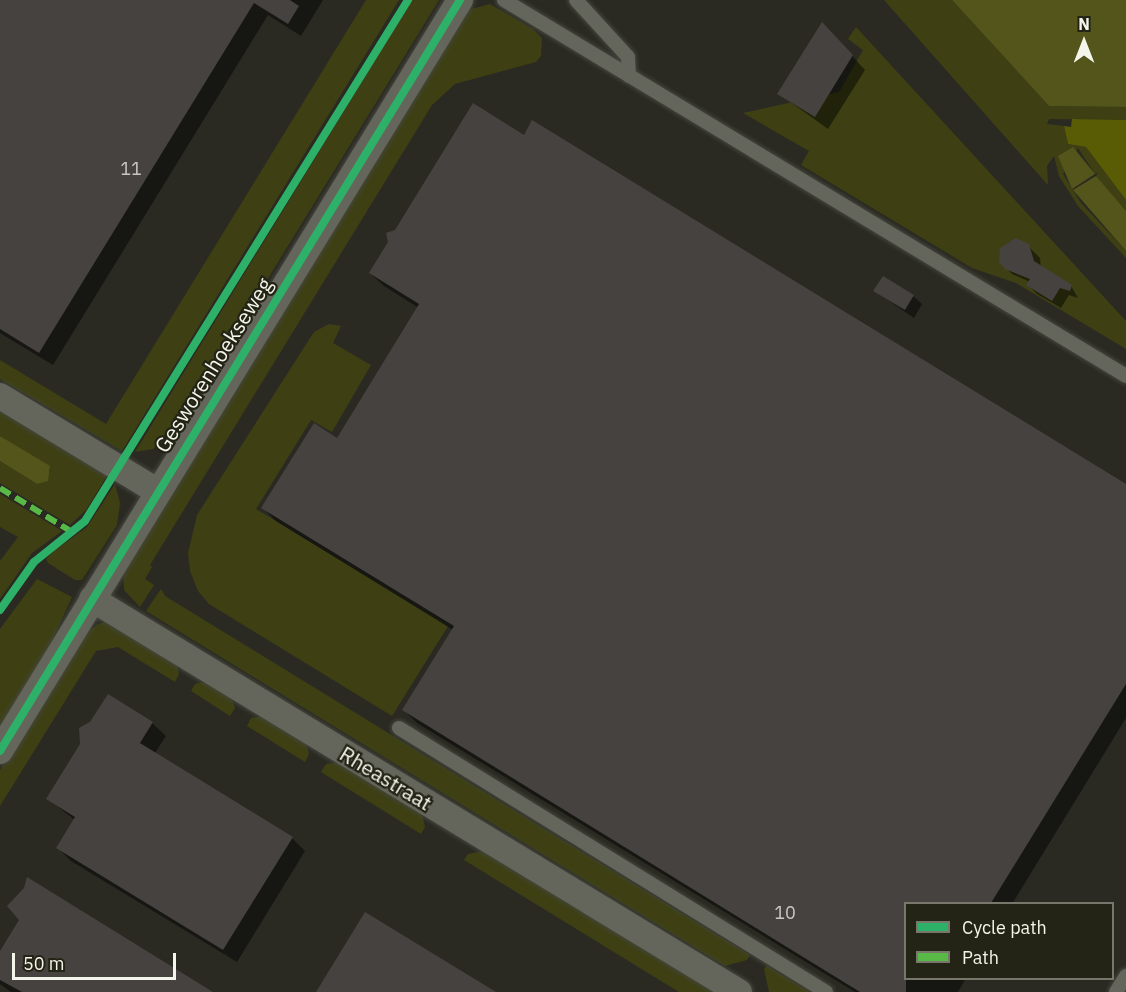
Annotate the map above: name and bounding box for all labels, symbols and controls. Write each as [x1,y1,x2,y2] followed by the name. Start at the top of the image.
[1054,12,1114,72] north arrow
[1078,14,1090,34] text: N
[120,158,142,180] house number: 11
[149,273,277,457] street label: Gesworenhoekseweg
[335,741,437,815] street label: Rheastraat
[774,902,796,924] house number: 10
[904,902,1114,980] legend
[962,916,1047,939] text: Cycle path
[15,941,178,979] scale bar
[962,946,999,969] text: Path
[23,952,65,975] text: 50 m

